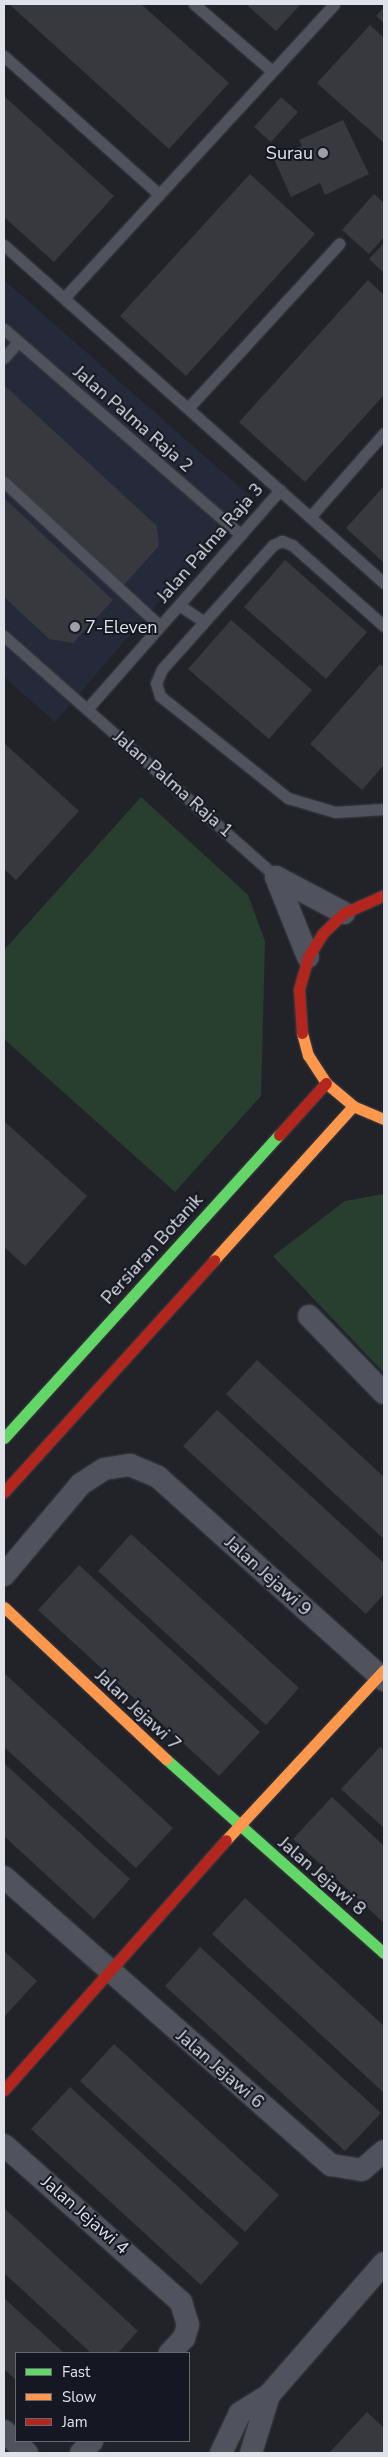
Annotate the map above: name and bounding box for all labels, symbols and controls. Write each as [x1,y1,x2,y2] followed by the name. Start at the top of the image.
[266,142,313,164] place label: Surau
[317,147,329,159] marker: Surau
[69,361,197,477] street label: Jalan Palma Raja 2
[152,479,268,607] street label: Jalan Palma Raja 3
[85,616,158,638] place label: 7-Eleven
[69,621,81,633] marker: 7-Eleven
[109,726,237,842] street label: Jalan Palma Raja 1
[97,1189,207,1309] street label: Persiaran Botanik
[220,1532,316,1620] street label: Jalan Jejawi 9
[91,1665,185,1755] street label: Jalan Jejawi 7
[274,1832,370,1920] street label: Jalan Jejawi 8
[172,2025,268,2113] street label: Jalan Jejawi 6
[37,2171,133,2259] street label: Jalan Jejawi 4
[15,2352,190,2442] legend
[62,2362,90,2382] text: Fast
[62,2387,96,2407] text: Slow
[62,2412,88,2432] text: Jam

